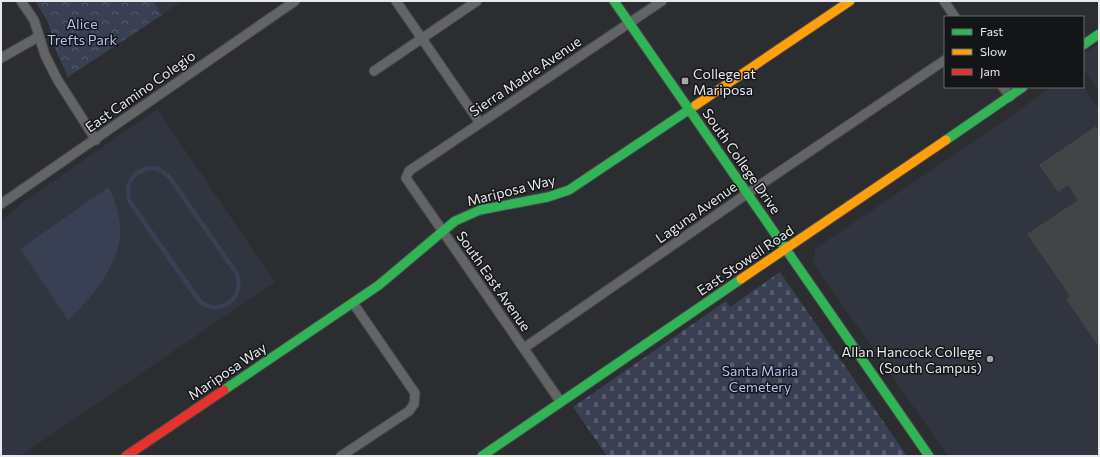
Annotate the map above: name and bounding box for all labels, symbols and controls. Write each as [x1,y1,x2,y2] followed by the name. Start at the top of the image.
[47,15,117,48] park label: Alice Trefts Park
[944,16,1084,88] legend
[980,24,1003,38] text: Fast
[466,32,584,120] street label: Sierra Madre Avenue
[980,44,1007,58] text: Slow
[82,47,198,135] street label: East Camino Colegio
[980,64,1000,79] text: Jam
[693,65,756,98] place label: College at Mariposa
[680,76,690,86] marker: College at Mariposa
[699,105,785,217] street label: South College Drive
[465,171,557,209] street label: Mariposa Way
[652,178,740,246] street label: Laguna Avenue
[693,221,797,299] street label: East Stowell Road
[453,228,535,334] street label: South East Avenue
[185,339,269,403] street label: Mariposa Way
[842,343,982,376] place label: Allan Hancock College (South Campus)
[985,354,995,364] marker: Allan Hancock College (South Campus)
[722,362,798,395] park label: Santa Maria Cemetery

